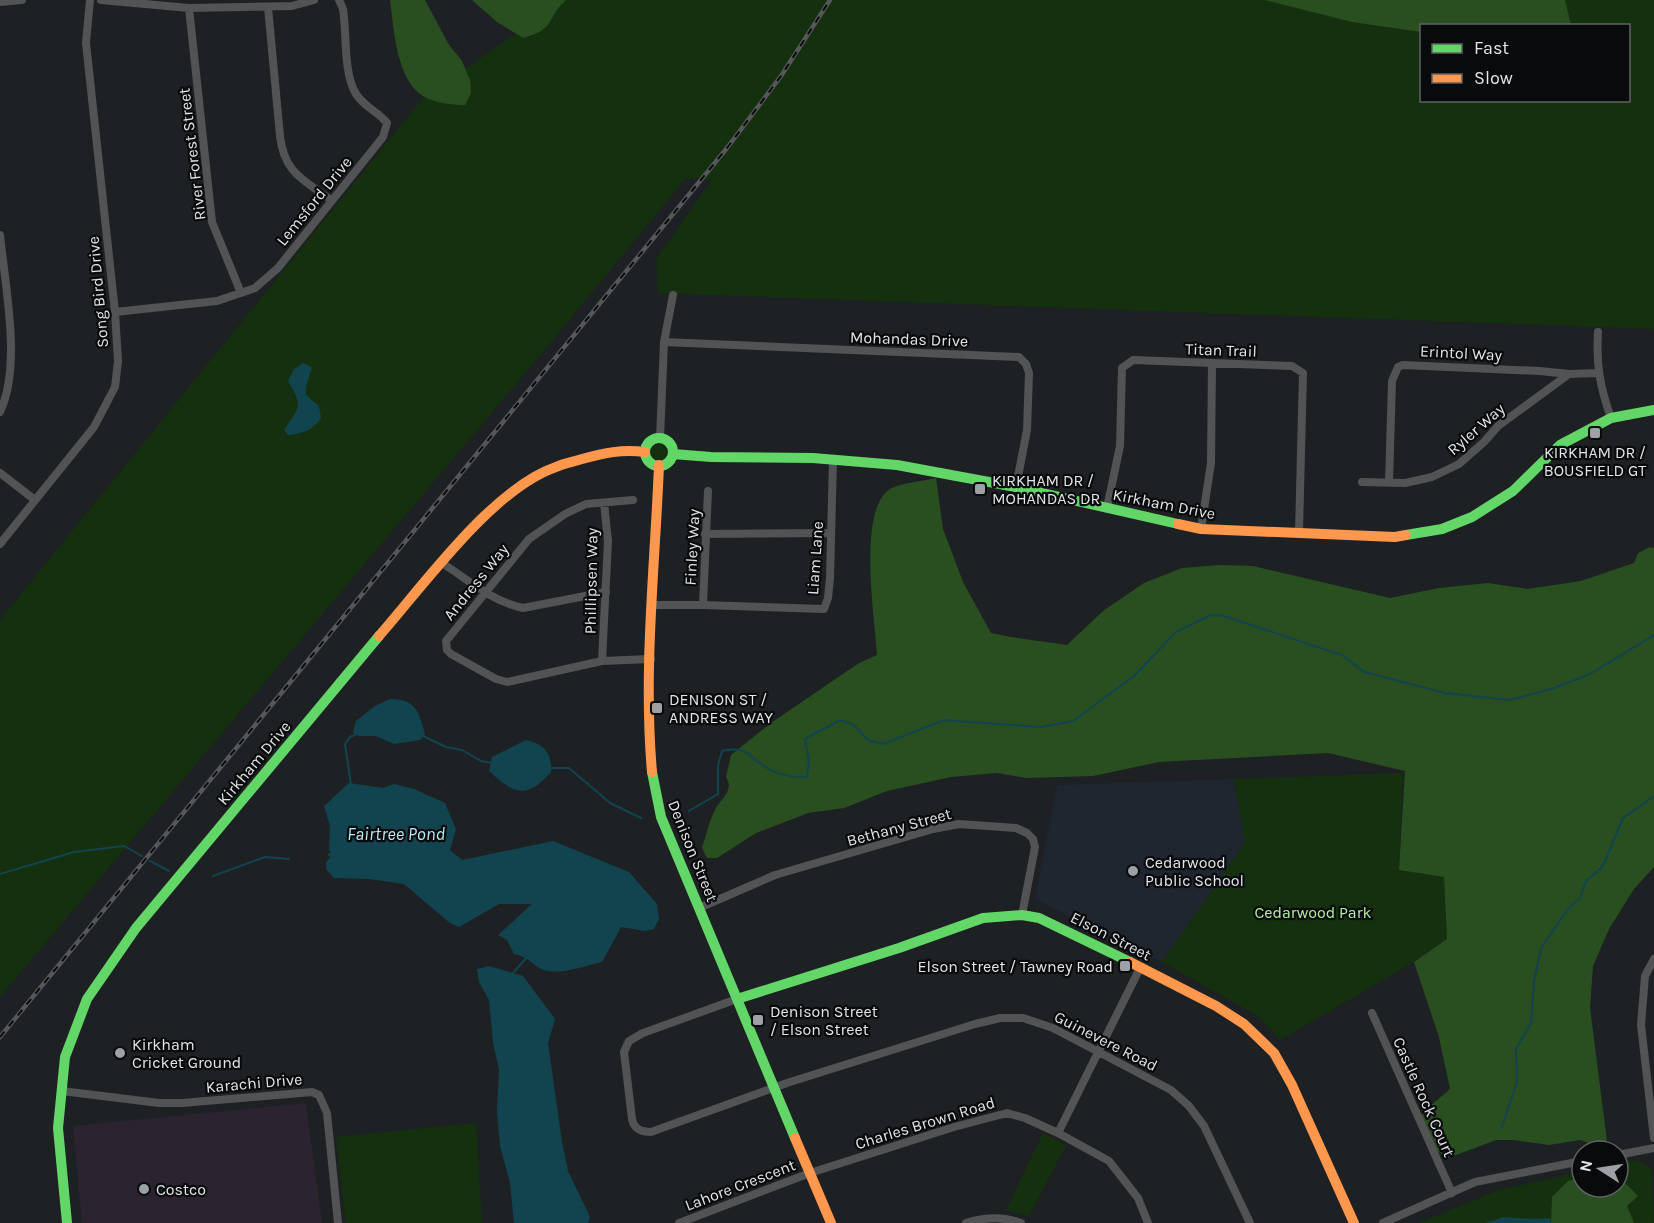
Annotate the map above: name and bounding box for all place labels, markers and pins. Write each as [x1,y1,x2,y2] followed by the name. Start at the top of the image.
[1588,426,1602,440] marker: KIRKHAM DR / BOUSFIELD GT
[1544,443,1646,480] place label: KIRKHAM DR / BOUSFIELD GT
[992,471,1100,508] place label: KIRKHAM DR / MOHANDAS DR
[973,482,987,496] marker: KIRKHAM DR / MOHANDAS DR
[669,690,773,727] place label: DENISON ST / ANDRESS WAY
[650,701,664,715] marker: DENISON ST / ANDRESS WAY
[1145,853,1244,890] place label: Cedarwood Public School
[1126,864,1140,878] marker: Cedarwood Public School
[918,957,1113,976] place label: Elson Street / Tawney Road
[1118,959,1132,973] marker: Elson Street / Tawney Road
[770,1002,878,1039] place label: Denison Street / Elson Street
[751,1013,765,1027] marker: Denison Street / Elson Street
[132,1035,241,1072] place label: Kirkham Cricket Ground
[113,1046,127,1060] marker: Kirkham Cricket Ground
[156,1180,206,1199] place label: Costco
[137,1182,151,1196] marker: Costco

